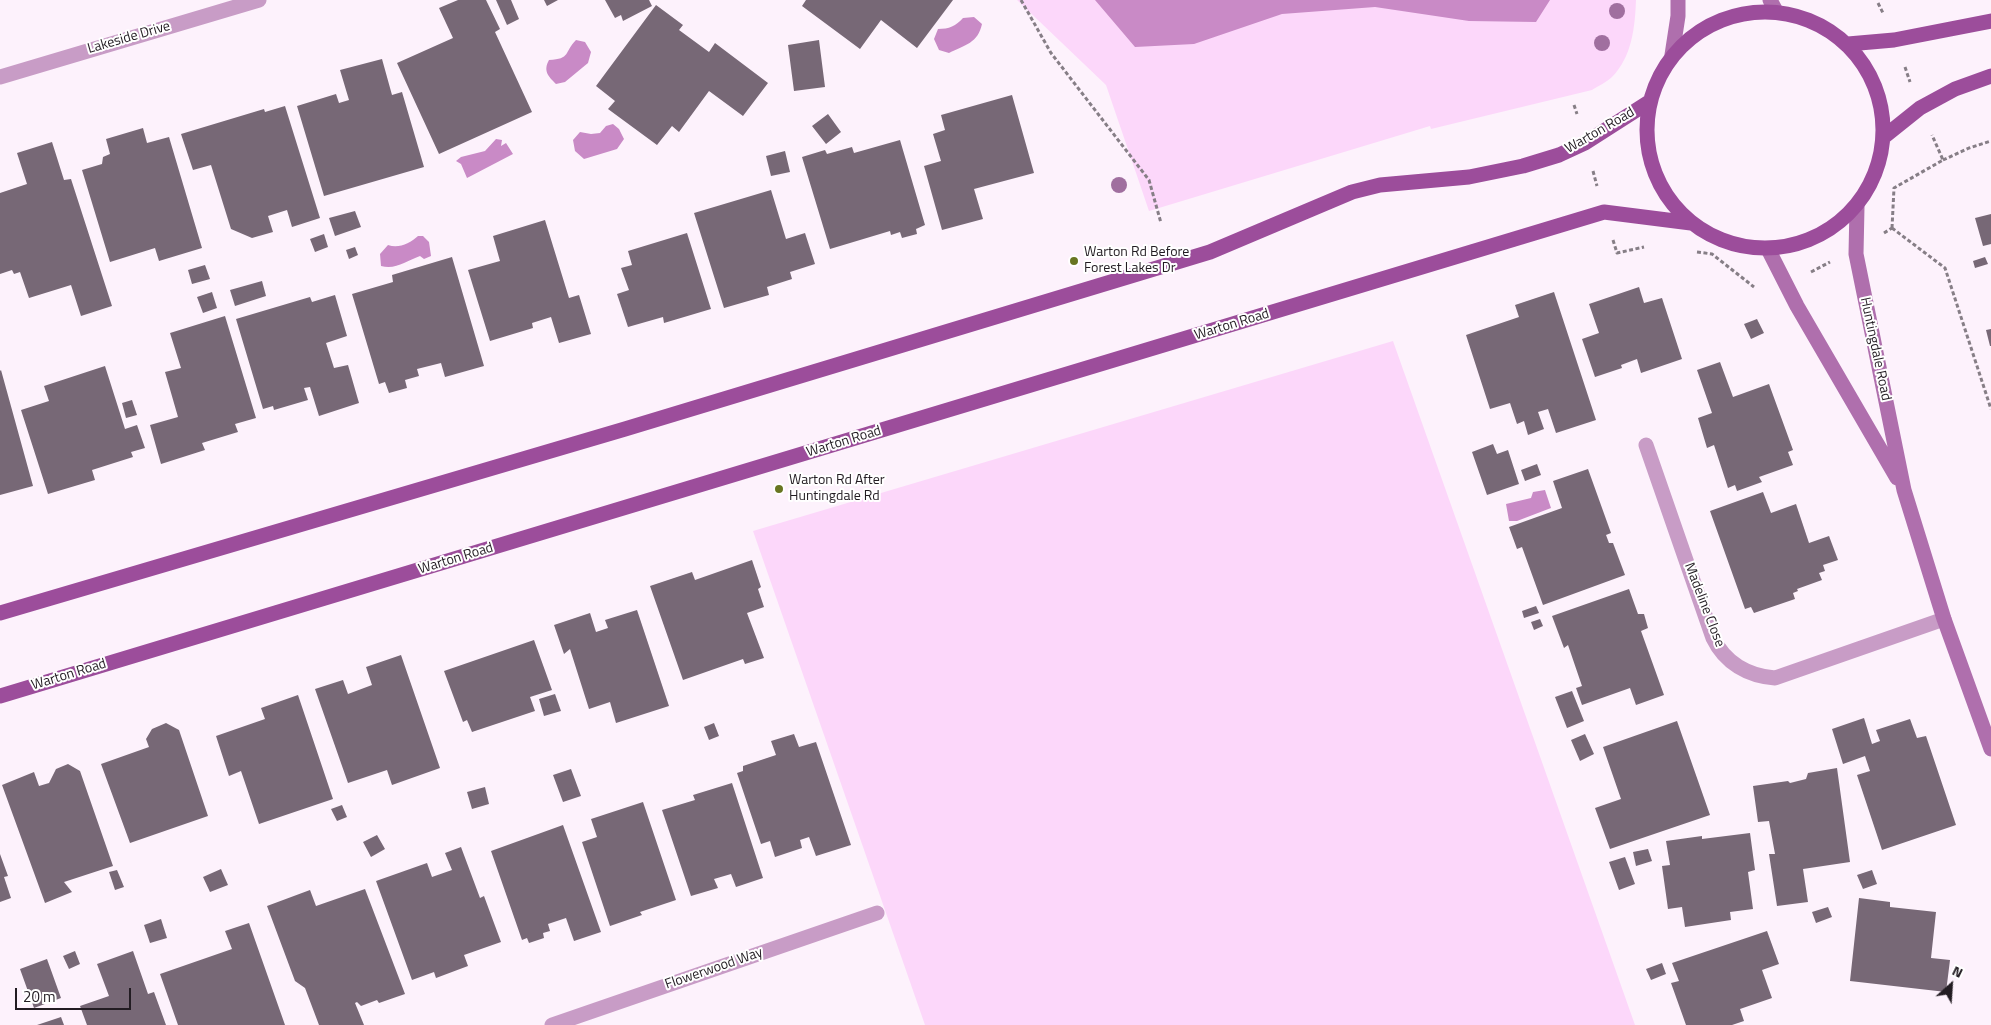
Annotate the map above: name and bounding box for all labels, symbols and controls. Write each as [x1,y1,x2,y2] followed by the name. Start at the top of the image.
[86,18,172,58] street label: Lakeside Drive
[1562,104,1638,158] street label: Warton Road
[1084,245,1189,278] place label: Warton Rd Before Forest Lakes Dr
[1068,255,1080,267] marker: Warton Rd Before Forest Lakes Dr
[1856,296,1894,402] street label: Huntingdale Road
[1193,306,1271,344] street label: Warton Road
[805,423,883,461] street label: Warton Road
[789,473,885,506] place label: Warton Rd After Huntingdale Rd
[773,483,785,495] marker: Warton Rd After Huntingdale Rd
[417,540,495,578] street label: Warton Road
[1680,560,1728,650] street label: Madeline Close
[30,656,108,694] street label: Warton Road
[663,944,765,994] street label: Flowerwood Way
[1926,960,1976,1010] north arrow
[1949,960,1967,983] text: N
[18,978,134,1010] scale bar
[23,985,56,1008] text: 20 m

